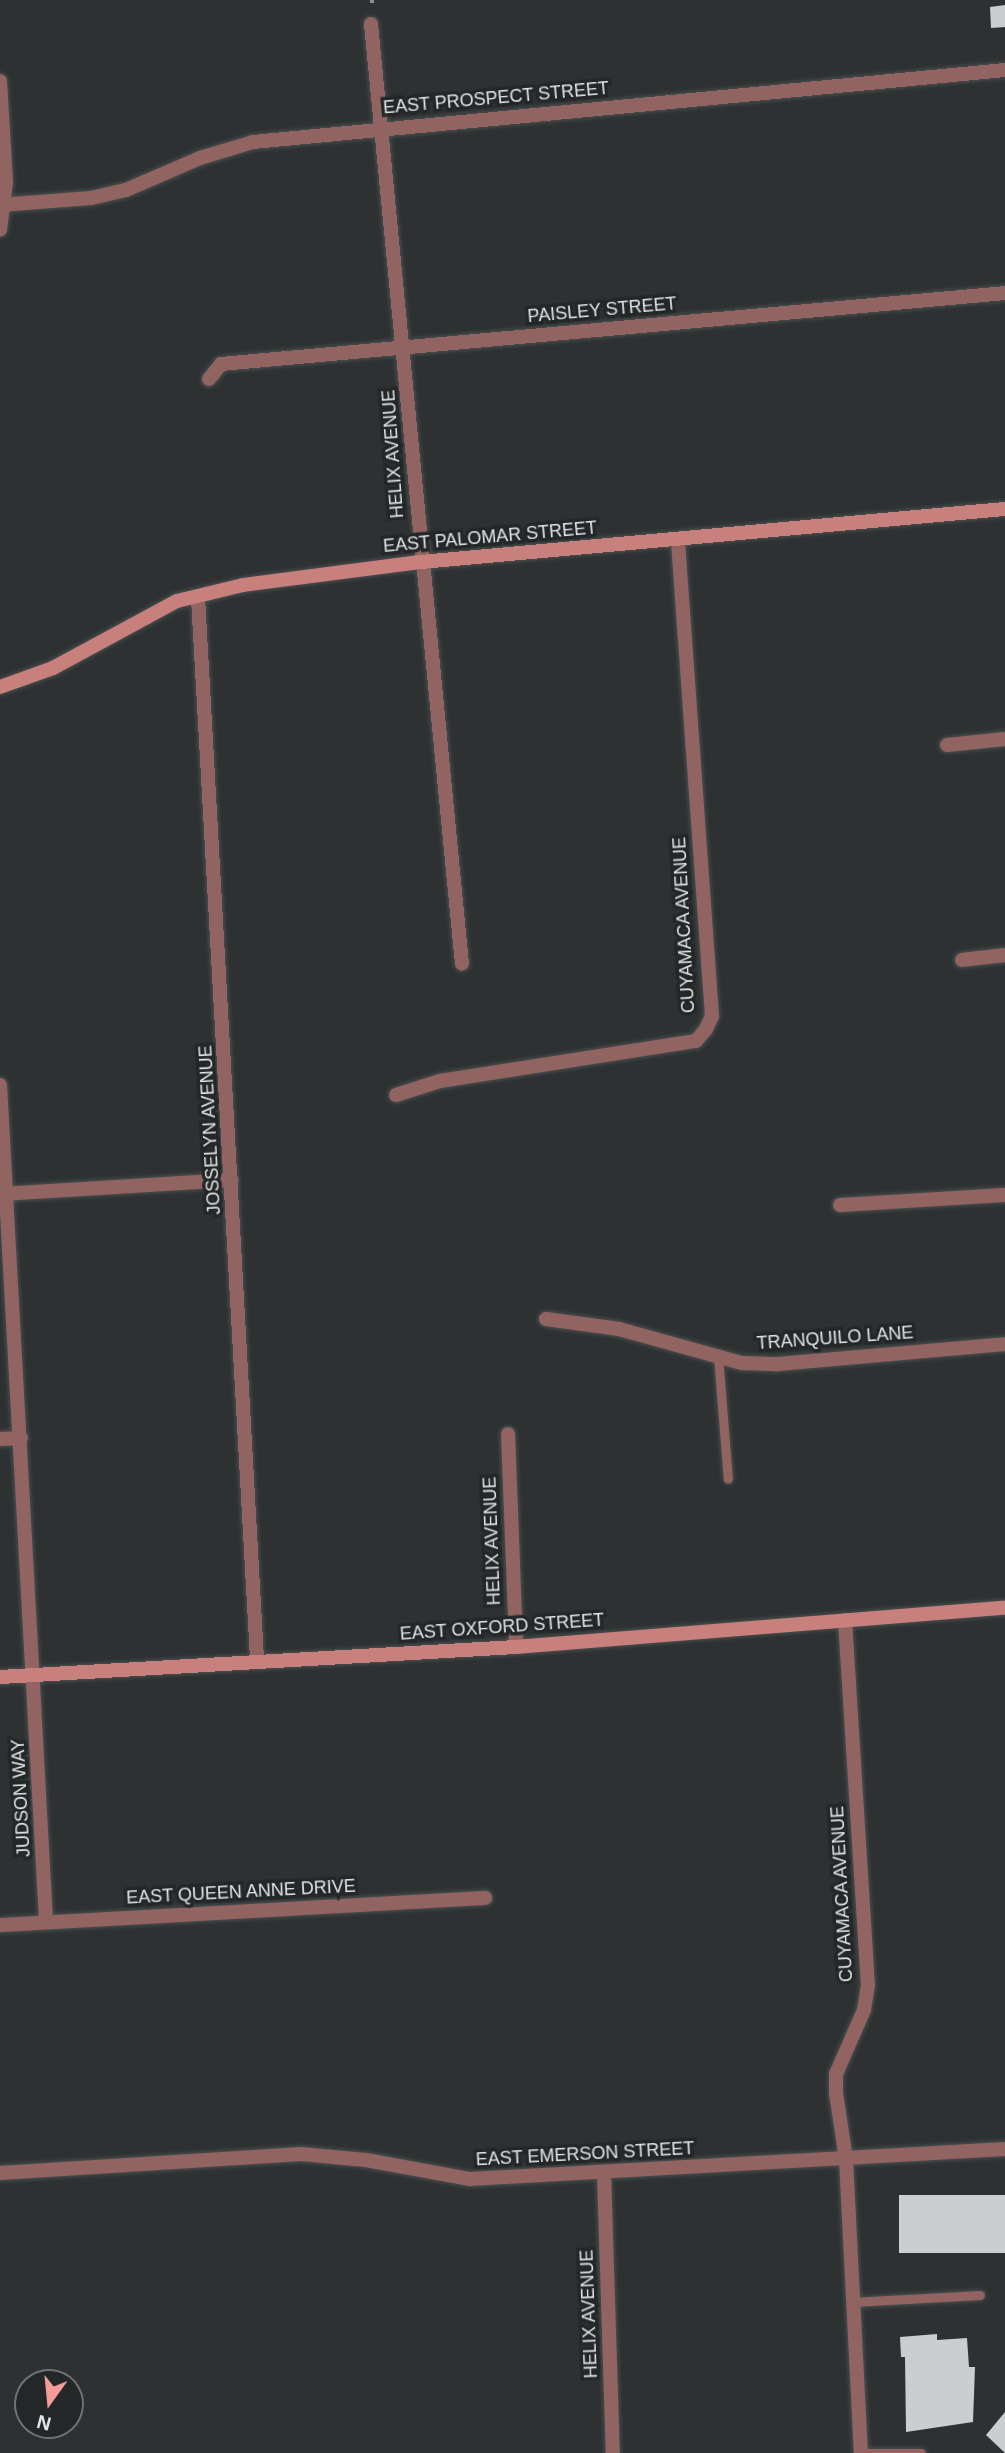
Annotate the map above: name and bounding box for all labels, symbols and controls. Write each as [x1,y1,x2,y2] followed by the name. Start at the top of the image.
[382,77,610,119] street label: EAST PROSPECT STREET
[526,293,678,327] street label: PAISLEY STREET
[378,389,408,519] street label: HELIX AVENUE
[382,517,598,557] street label: EAST PALOMAR STREET
[669,835,699,1015] street label: CUYAMACA AVENUE
[195,1044,225,1216] street label: JOSSELYN AVENUE
[756,1322,914,1354] street label: TRANQUILO LANE
[479,1476,505,1606] street label: HELIX AVENUE
[399,1609,605,1645] street label: EAST OXFORD STREET
[7,1739,35,1857] street label: JUDSON WAY
[827,1804,857,1984] street label: CUYAMACA AVENUE
[125,1875,357,1909] street label: EAST QUEEN ANNE DRIVE
[475,2137,695,2171] street label: EAST EMERSON STREET
[576,2249,602,2379] street label: HELIX AVENUE
[14,2369,84,2439] north arrow
[35,2411,53,2435] text: N

